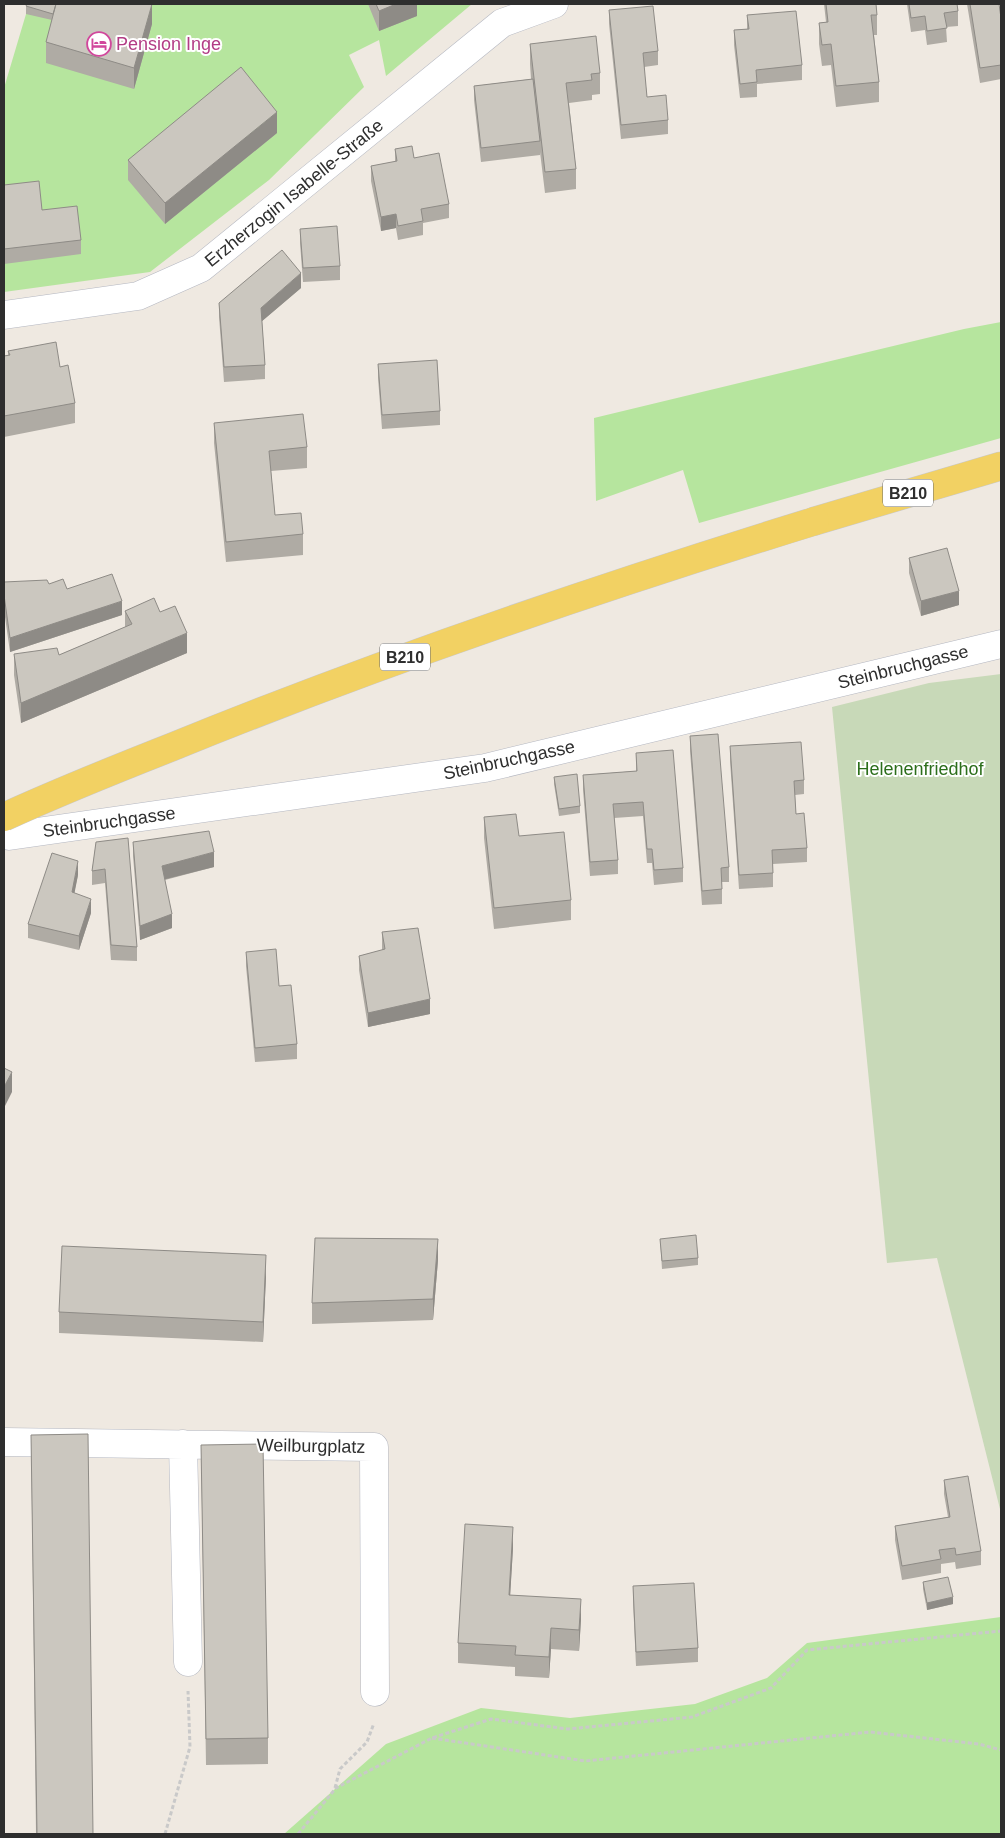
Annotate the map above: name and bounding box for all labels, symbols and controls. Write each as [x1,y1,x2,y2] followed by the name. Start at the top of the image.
[86,31,112,57] hotel icon: Pension Inge
[116,34,221,54] place label: Pension Inge
[201,115,387,271] street label: Erzherzogin Isabelle-Straße
[883,479,933,506] road number: B210
[836,641,970,693] street label: Steinbruchgasse
[380,644,430,670] road number: B210
[441,736,577,784] street label: Steinbruchgasse
[856,759,985,779] park label: Helenenfriedhof
[41,803,177,841] street label: Steinbruchgasse
[256,1435,366,1457] street label: Weilburgplatz

